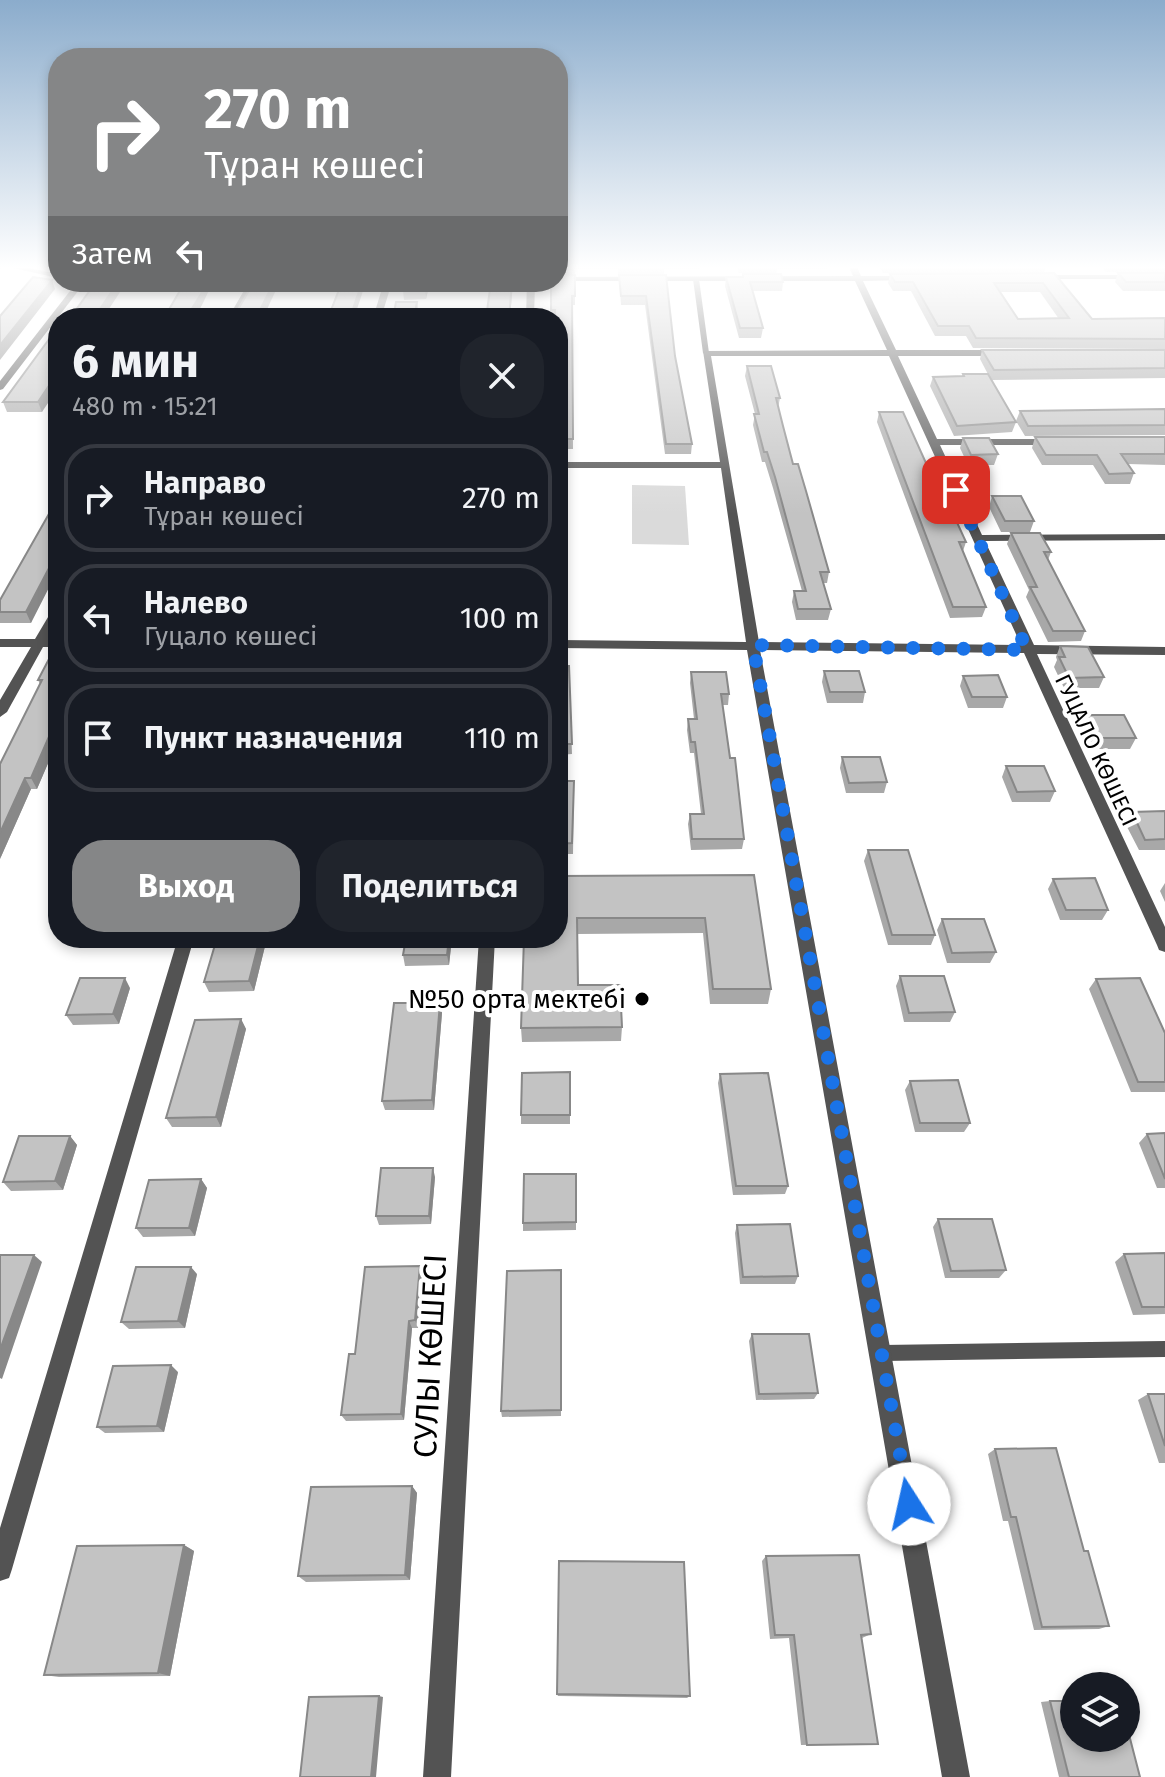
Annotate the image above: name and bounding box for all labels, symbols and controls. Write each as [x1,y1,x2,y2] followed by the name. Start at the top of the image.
[204,76,351,143] text: 270 m
[72,80,176,184] icon: right
[204,144,425,188] text: Тұран көшесі
[169,232,213,276] icon: left
[72,236,153,272] text: Затем
[72,332,199,390] text: 6 мин
[460,334,544,418] button: close
[72,391,218,422] text: 480 m · 15:21
[922,456,990,524] pin
[144,465,266,501] text: Направо
[934,468,978,512] icon: arrive
[76,476,120,520] icon: right
[462,480,540,516] text: 270 m
[144,501,304,532] text: Тұран көшесі
[144,585,248,621] text: Налево
[76,596,120,640] icon: left
[460,600,540,636] text: 100 m
[144,621,317,652] text: Гуцало көшесі
[1049,670,1143,830] street label: ГУЦАЛО КӨШЕСІ
[76,716,120,760] icon: arrive
[144,720,403,756] text: Пункт назначения
[464,720,540,756] text: 110 m
[72,840,300,932] button: Выход
[316,840,544,932] button: Поделиться
[408,984,626,1015] place label: №50 орта мектебі
[633,990,651,1008] marker: №50 орта мектебі
[406,1253,454,1459] street label: СУЛЫ КӨШЕСІ
[867,1462,951,1546] position arrow
[1060,1672,1140,1752] map controls
[1060,1672,1140,1752] button: layers

